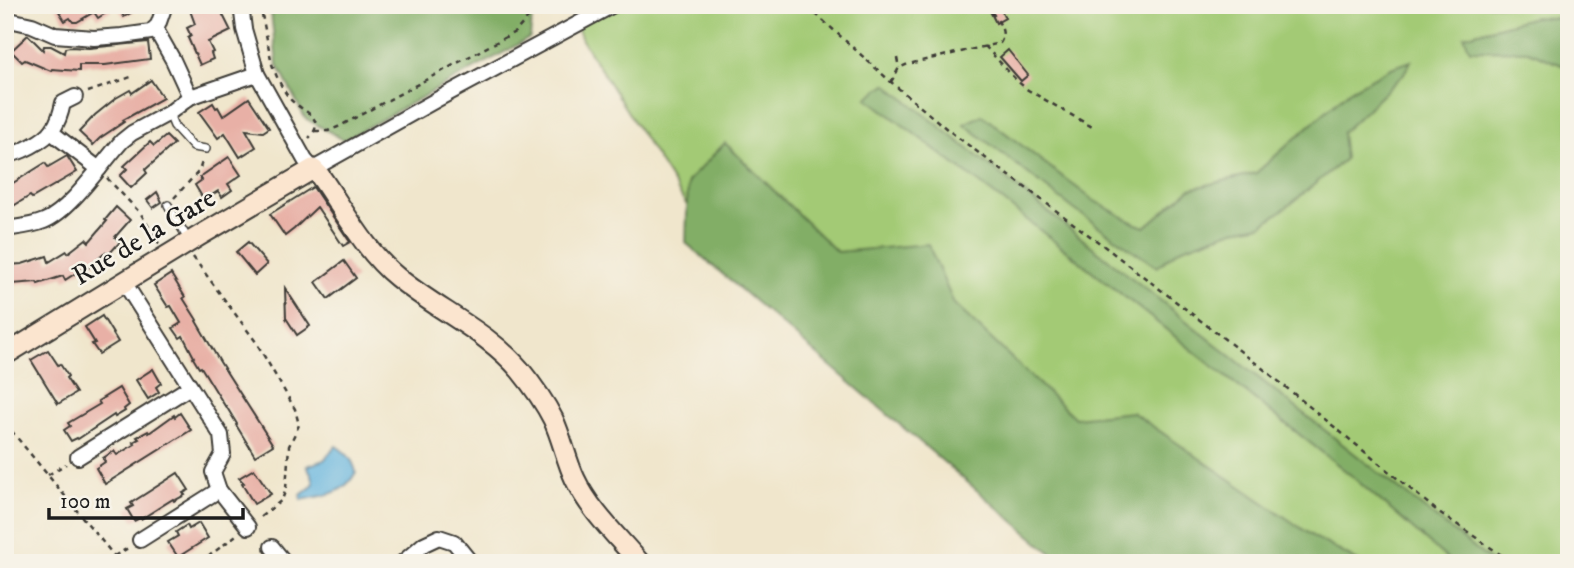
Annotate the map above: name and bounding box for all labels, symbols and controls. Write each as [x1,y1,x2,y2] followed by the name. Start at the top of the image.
[66,181,222,293] street label: Rue de la Gare
[49,477,243,521] scale bar
[60,489,111,515] text: 100 m

